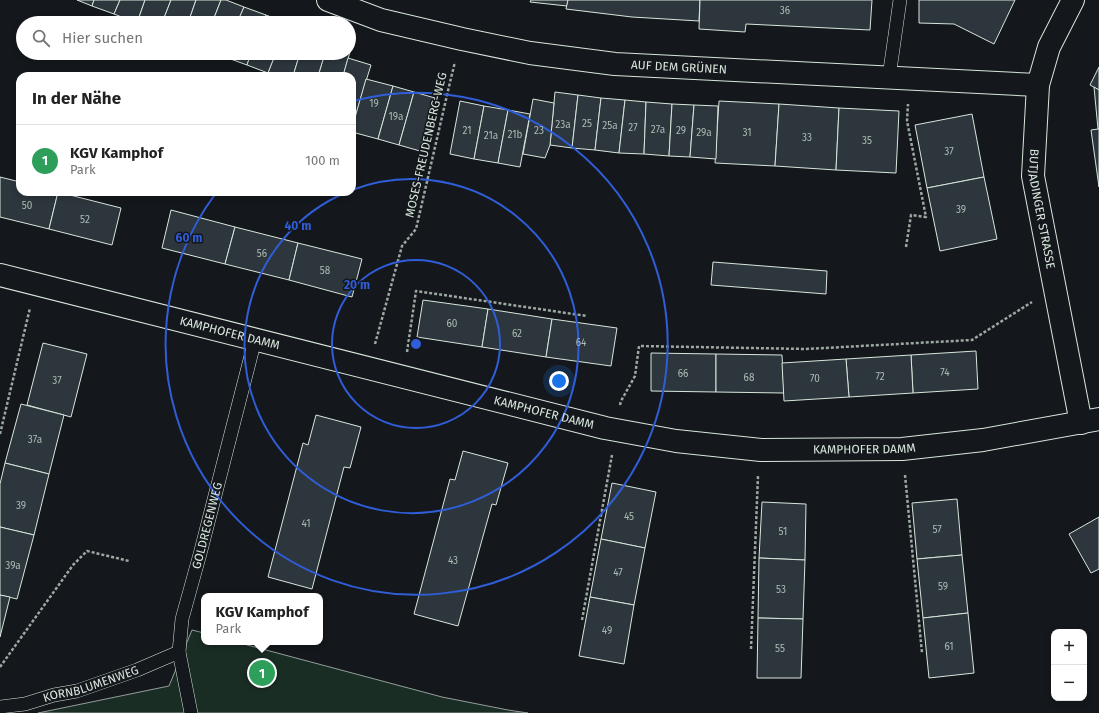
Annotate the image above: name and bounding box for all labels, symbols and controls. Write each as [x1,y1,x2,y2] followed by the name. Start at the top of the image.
[780,5,790,17] house number: 36
[16,16,356,60] search box
[30,27,52,49] icon: search
[62,29,143,47] text: Hier suchen
[631,58,727,77] street label: AUF DEM GRÜNEN
[402,71,450,219] street label: MOSES-FREUDENBERG-WEG
[32,88,121,109] text: In der Nähe
[369,98,379,110] house number: 19
[389,111,403,123] house number: 19a
[582,118,592,130] house number: 25
[555,119,571,131] house number: 23a
[602,120,618,132] house number: 25a
[628,122,638,134] house number: 27
[651,124,665,136] house number: 27a
[462,125,472,137] house number: 21
[534,125,544,137] house number: 23
[676,125,686,137] house number: 29
[696,127,712,139] house number: 29a
[742,127,752,139] house number: 31
[508,129,523,141] house number: 21b
[484,130,498,142] house number: 21a
[802,132,812,144] house number: 33
[862,135,872,147] house number: 35
[70,144,163,162] text: KGV Kamphof
[944,146,954,158] house number: 37
[1026,148,1058,270] street label: BUTJADINGER STRASSE
[42,153,48,168] text: 1
[305,153,340,168] text: 100 m
[70,162,96,177] text: Park
[22,200,33,212] house number: 50
[956,204,966,216] house number: 39
[80,214,90,226] house number: 52
[285,219,311,233] text: 40 m
[176,231,202,245] text: 60 m
[257,248,267,260] house number: 56
[320,265,331,277] house number: 58
[344,278,370,292] text: 20 m
[178,314,281,352] street label: KAMPHOFER DAMM
[447,318,458,330] house number: 60
[512,328,522,340] house number: 62
[409,337,423,351] centre of rings
[576,337,587,349] house number: 64
[940,367,950,379] house number: 74
[678,368,688,380] house number: 66
[549,371,569,391] your location
[875,371,885,383] house number: 72
[744,372,755,384] house number: 68
[810,373,820,385] house number: 70
[52,375,62,387] house number: 37
[492,393,595,432] street label: KAMPHOFER DAMM
[28,434,42,446] house number: 37a
[813,441,916,457] street label: KAMPHOFER DAMM
[189,481,225,571] street label: GOLDREGENWEG
[16,500,26,512] house number: 39
[624,511,634,523] house number: 45
[301,518,311,530] house number: 41
[932,524,942,536] house number: 57
[779,526,787,538] house number: 51
[448,555,458,567] house number: 43
[5,560,21,572] house number: 39a
[613,567,623,579] house number: 47
[938,581,948,593] house number: 59
[776,584,786,596] house number: 53
[201,593,323,645] popup
[216,603,308,621] text: KGV Kamphof
[216,621,241,636] text: Park
[602,625,612,637] house number: 49
[1051,629,1087,701] map controls
[1051,629,1087,665] button: +
[944,641,954,653] house number: 61
[775,643,785,655] house number: 55
[249,658,275,688] pin: 1
[41,663,140,705] street label: KORNBLUMENWEG
[1051,665,1087,701] button: −

